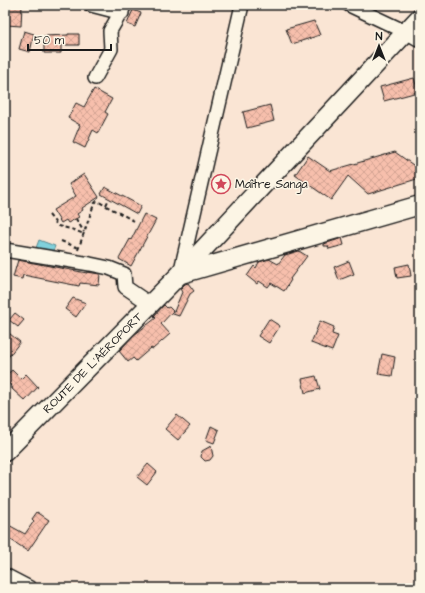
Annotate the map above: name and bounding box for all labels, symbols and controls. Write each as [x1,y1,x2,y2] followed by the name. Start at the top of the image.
[28,26,111,52] scale bar
[359,26,399,66] north arrow
[376,29,383,44] text: N
[34,32,65,49] text: 50 m
[210,173,232,195] place icon: Maître Sanga
[235,176,308,194] place label: Maître Sanga
[39,308,147,417] street label: ROUTE DE L'AÉROPORT

